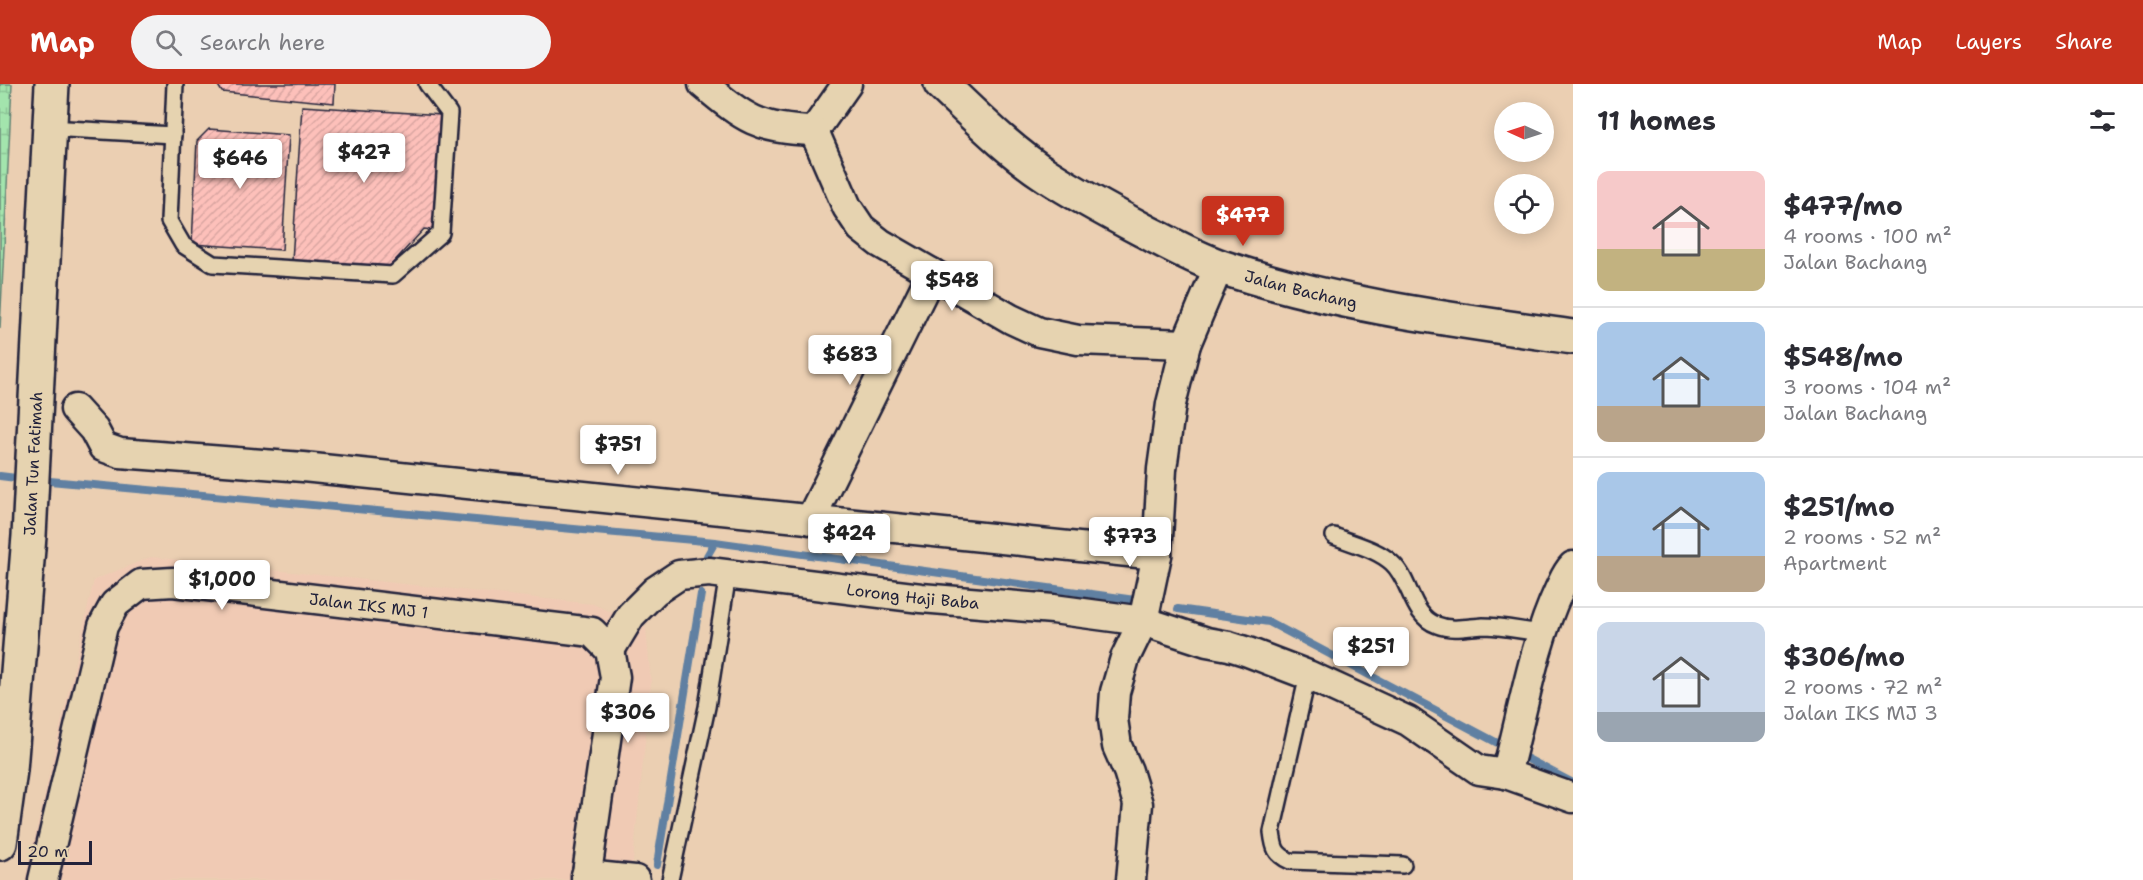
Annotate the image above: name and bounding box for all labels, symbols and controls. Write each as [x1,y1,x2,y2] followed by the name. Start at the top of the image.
[131,15,551,69] search box
[30,23,95,61] text: Map
[152,26,185,59] icon: search
[200,28,325,57] text: Search here
[1877,28,1922,56] text: Map
[1955,28,2022,56] text: Layers
[2055,28,2113,56] text: Share
[1494,102,1554,162] north arrow
[1494,102,1554,234] map controls
[1597,103,1716,138] text: 11 homes
[2086,104,2119,137] icon: filters
[328,133,400,184] pin: $427
[204,139,276,190] pin: $646
[337,139,391,165] text: $427
[212,145,268,171] text: $646
[1494,174,1554,234] button: locate
[1783,188,1903,223] text: $477/mo
[1645,195,1717,267] icon: home
[1207,196,1279,247] pin: $477
[1216,202,1270,228] text: $477
[1783,223,1952,249] text: 4 rooms · 100 m²
[1783,249,1927,275] text: Jalan Bachang
[916,261,988,312] pin: $548
[1242,265,1359,313] street label: Jalan Bachang
[925,267,979,293] text: $548
[814,335,886,386] pin: $683
[1783,339,1903,374] text: $548/mo
[822,341,878,367] text: $683
[1645,346,1717,418] icon: home
[1783,374,1951,400] text: 3 rooms · 104 m²
[19,391,47,536] street label: Jalan Tun Fatimah
[1783,400,1927,426] text: Jalan Bachang
[582,425,654,476] pin: $751
[594,431,642,457] text: $751
[1783,489,1895,524] text: $251/mo
[1645,496,1717,568] icon: home
[813,514,885,565] pin: $424
[1094,517,1166,568] pin: $773
[822,520,876,546] text: $424
[1103,523,1157,549] text: $773
[1783,524,1941,550] text: 2 rooms · 52 m²
[1783,550,1887,576] text: Apartment
[173,560,271,611] pin: $1,000
[188,566,256,592] text: $1,000
[845,579,980,614] street label: Lorong Haji Baba
[308,588,429,623] street label: Jalan IKS MJ 1
[1335,627,1407,678] pin: $251
[1347,633,1395,659] text: $251
[1783,639,1905,674] text: $306/mo
[1645,646,1717,718] icon: home
[1783,674,1942,700] text: 2 rooms · 72 m²
[592,693,664,744] pin: $306
[600,699,656,725] text: $306
[1783,700,1938,726] text: Jalan IKS MJ 3
[18,838,92,866] scale bar
[27,841,68,862] text: 20 m

